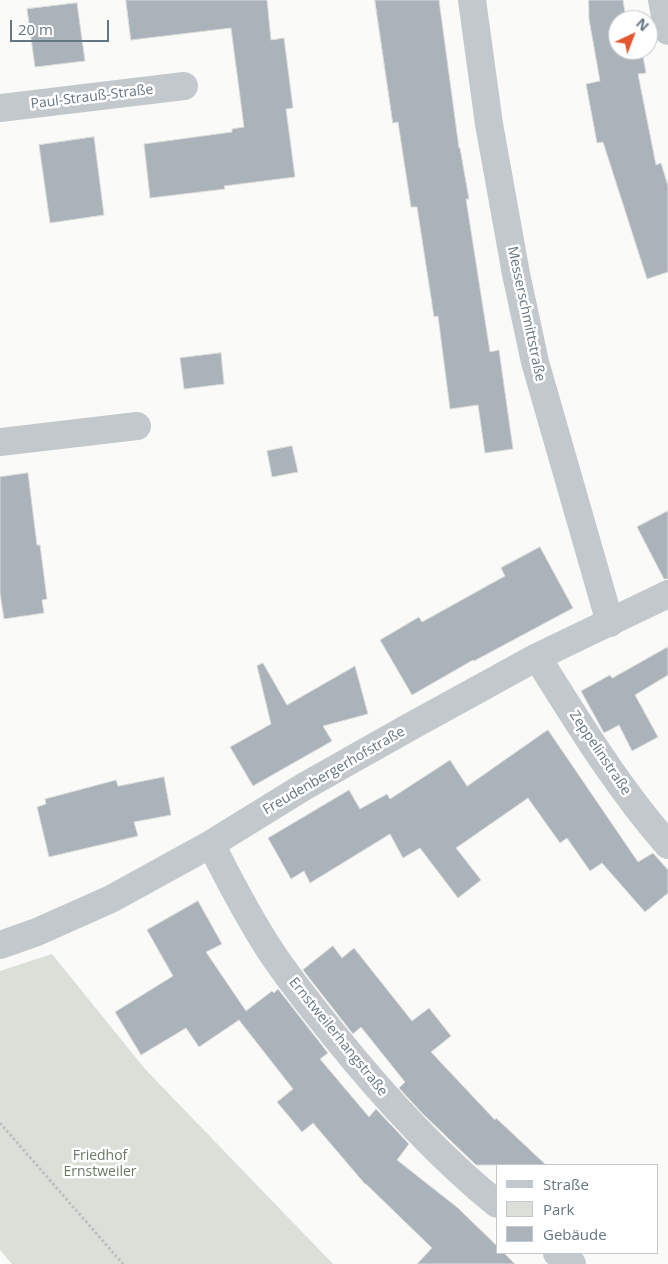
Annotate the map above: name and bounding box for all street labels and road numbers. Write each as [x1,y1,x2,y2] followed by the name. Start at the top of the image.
[30,81,154,113] street label: Paul-Strauß-Straße
[503,245,549,383] street label: Messerschmittstraße
[566,708,634,798] street label: Zeppelinstraße
[260,723,408,819] street label: Freudenbergerhofstraße
[285,974,391,1100] street label: Ernstweilerhangstraße

